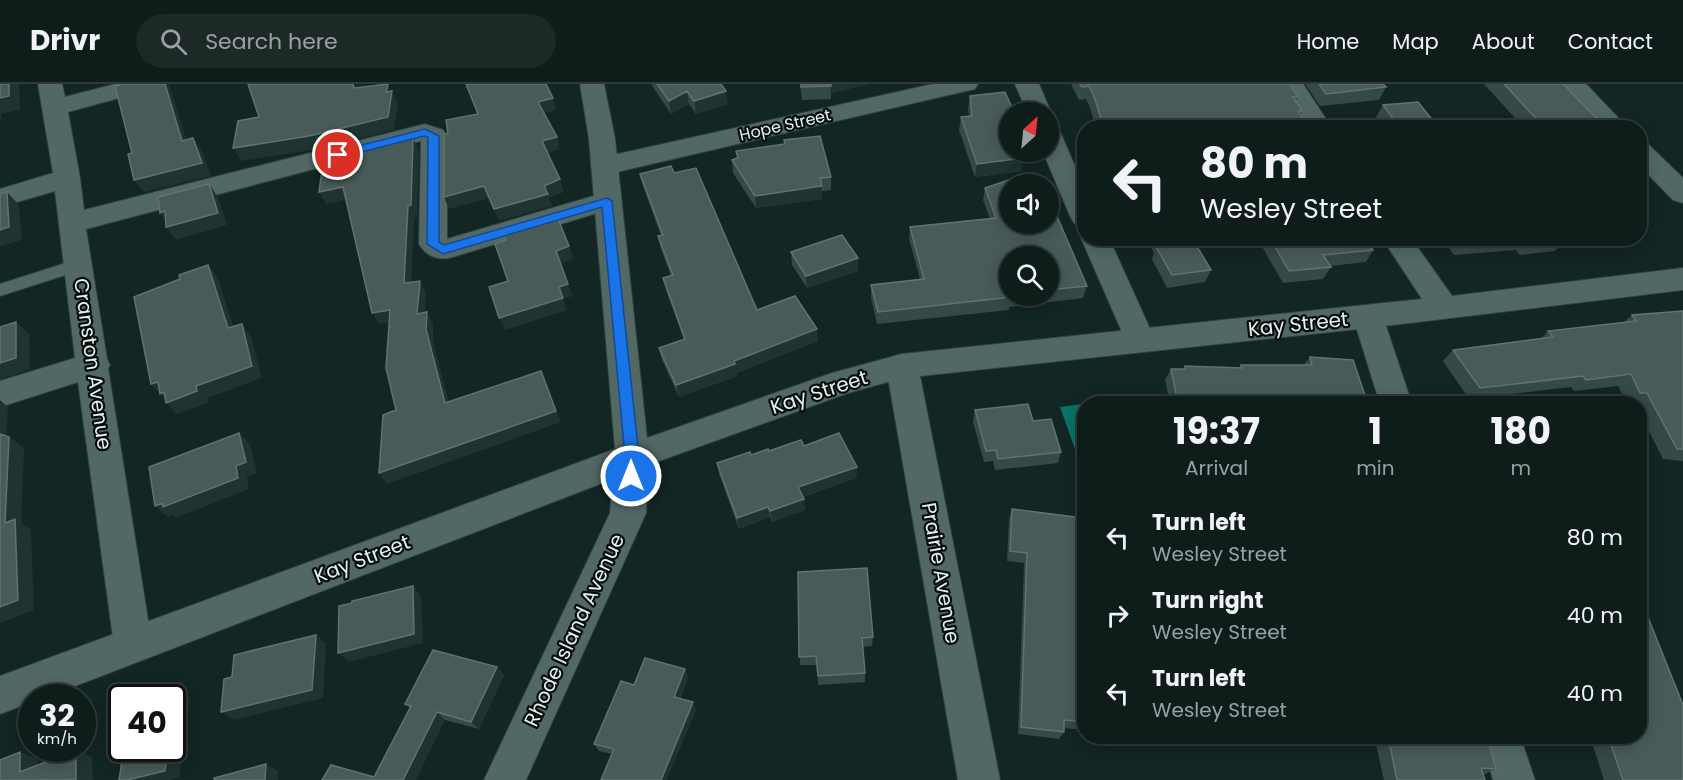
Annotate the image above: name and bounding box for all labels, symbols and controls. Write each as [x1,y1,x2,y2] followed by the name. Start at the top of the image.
[136,14,556,68] search box
[30,21,100,60] text: Drivr
[157,25,190,58] icon: search
[205,26,338,57] text: Search here
[1297,27,1359,56] text: Home
[1392,27,1439,56] text: Map
[1472,27,1535,56] text: About
[1568,27,1653,56] text: Contact
[999,102,1059,162] north arrow
[999,102,1059,306] map controls
[737,103,833,147] street label: Hope Street
[312,129,363,180] pin
[1200,134,1308,193] text: 80 m
[321,138,354,171] icon: arrive
[1101,144,1179,222] icon: left
[999,174,1059,234] button: sound
[1200,190,1382,227] text: Wesley Street
[999,246,1059,306] button: search
[67,276,119,452] street label: Cranston Avenue
[1246,305,1350,343] street label: Kay Street
[767,363,871,421] street label: Kay Street
[1173,406,1260,457] text: 19:37
[1369,406,1382,457] text: 1
[1491,406,1551,457] text: 180
[599,444,663,508] position arrow
[1185,454,1248,482] text: Arrival
[1356,454,1394,482] text: min
[1510,454,1531,482] text: m
[915,500,967,646] street label: Prairie Avenue
[1152,507,1246,538] text: Turn left
[1101,521,1134,554] icon: left
[1567,522,1623,553] text: 80 m
[310,528,414,590] street label: Kay Street
[517,529,631,731] street label: Rhode Island Avenue
[1152,540,1287,568] text: Wesley Street
[1152,585,1263,616] text: Turn right
[1101,599,1134,632] icon: right
[1567,600,1623,631] text: 40 m
[1152,618,1287,646] text: Wesley Street
[1152,663,1246,694] text: Turn left
[1101,677,1134,710] icon: left
[1567,678,1623,709] text: 40 m
[108,684,186,762] speed limit sign: 40
[39,694,75,737] text: 32
[1152,696,1287,724] text: Wesley Street
[37,728,77,749] text: km/h

